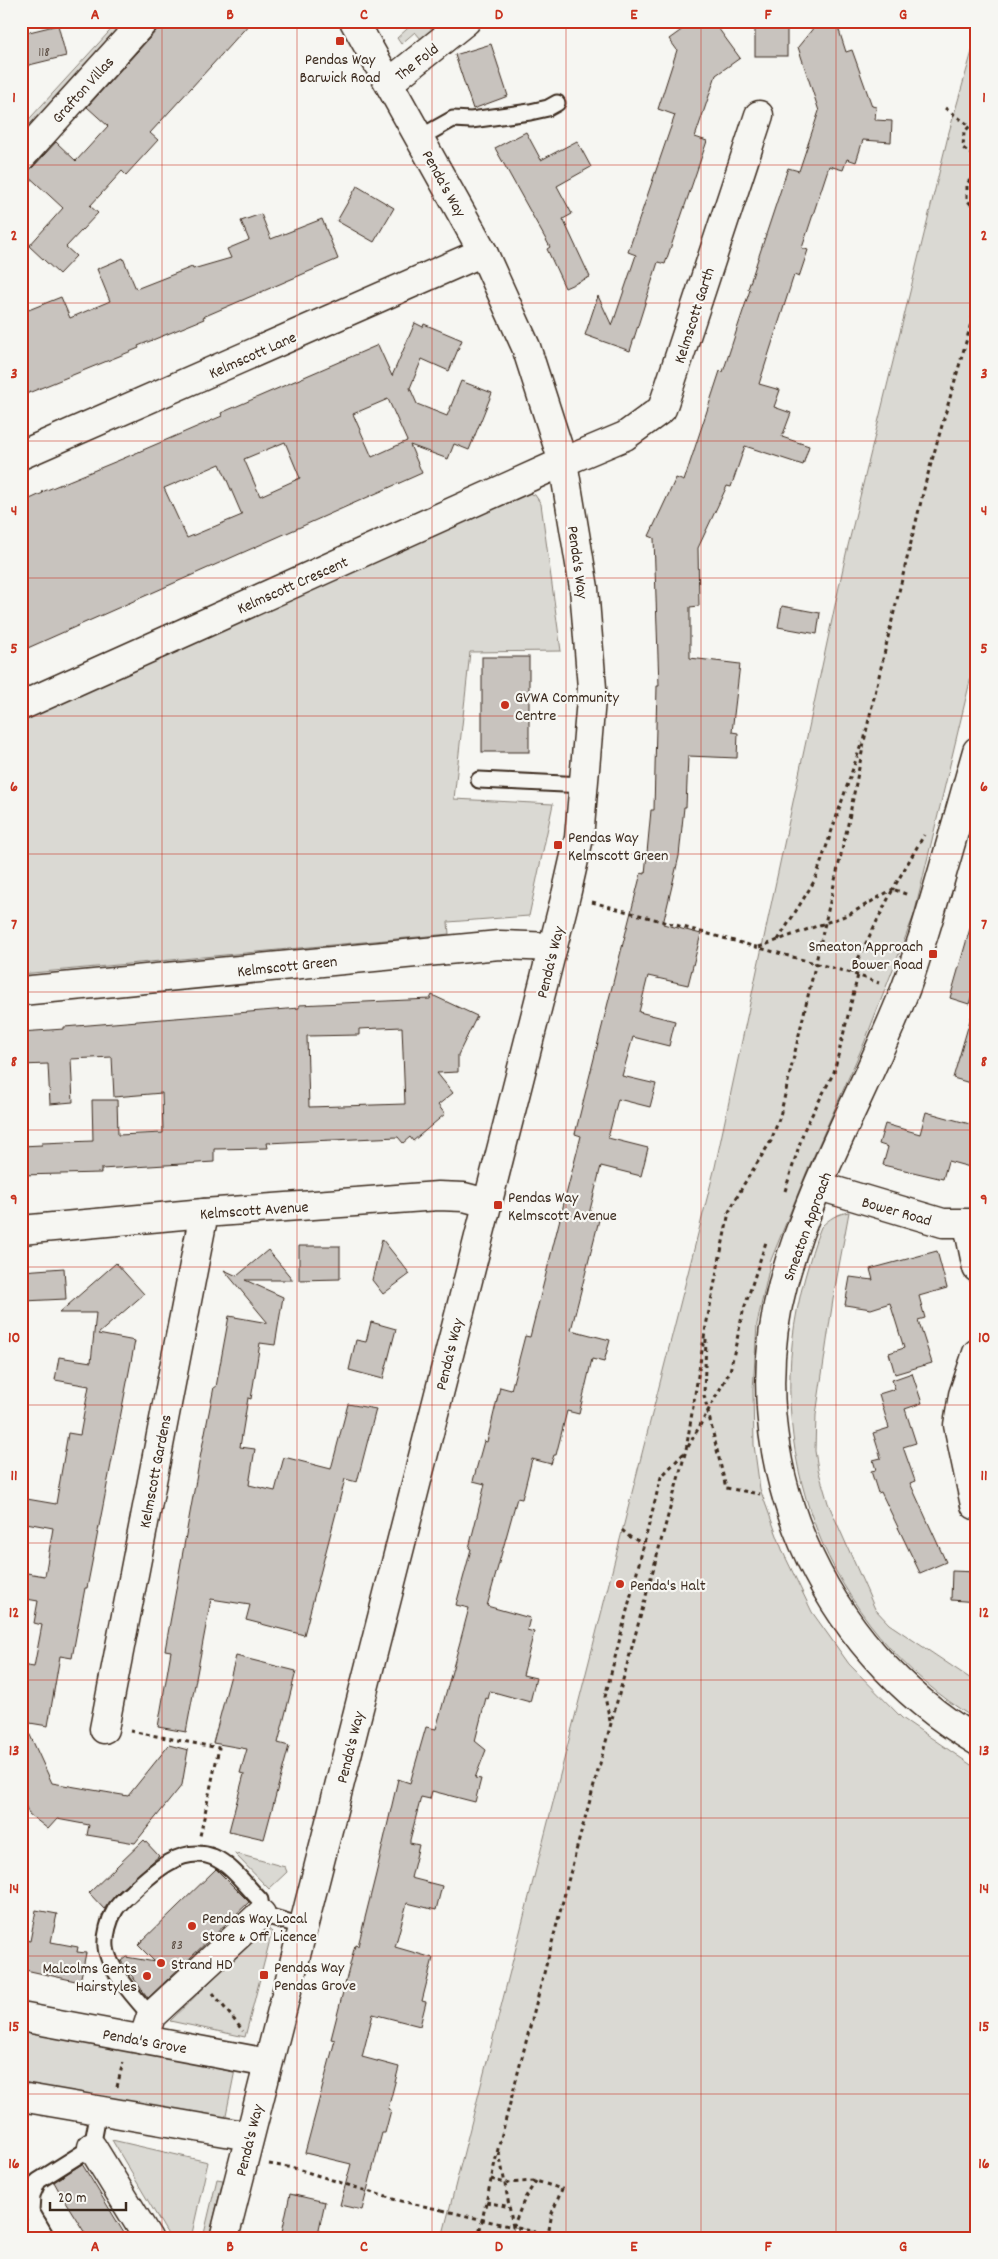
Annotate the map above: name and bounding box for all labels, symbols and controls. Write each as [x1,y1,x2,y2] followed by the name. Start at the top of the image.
[91,4,100,27] text: A
[226,4,234,27] text: B
[360,4,368,27] text: C
[495,4,504,27] text: D
[630,4,638,27] text: E
[764,4,772,27] text: F
[899,4,907,27] text: G
[334,35,346,47] marker: Pendas Way Barwick Road
[391,39,444,87] street label: The Fold
[38,43,50,63] house number: 118
[300,49,380,90] place label: Pendas Way Barwick Road
[47,52,121,129] street label: Grafton Villas
[12,87,16,110] text: 1
[982,87,986,110] text: 1
[415,147,471,222] street label: Penda's Way
[11,225,18,248] text: 2
[981,225,988,248] text: 2
[669,265,722,367] street label: Kelmscott Garth
[206,327,300,386] street label: Kelmscott Lane
[10,363,18,386] text: 3
[980,363,988,386] text: 3
[11,500,17,523] text: 4
[981,500,987,523] text: 4
[560,524,593,601] street label: Penda's Way
[234,551,352,621] street label: Kelmscott Crescent
[10,638,18,661] text: 5
[980,638,988,661] text: 5
[515,687,619,728] place label: GVWA Community Centre
[499,699,511,711] marker: GVWA Community Centre
[10,776,18,799] text: 6
[980,776,988,799] text: 6
[568,827,668,868] place label: Pendas Way Kelmscott Green
[552,839,564,851] marker: Pendas Way Kelmscott Green
[11,914,17,937] text: 7
[981,914,987,937] text: 7
[531,924,572,1001] street label: Penda's Way
[809,936,923,977] place label: Smeaton Approach Bower Road
[927,948,939,960] marker: Smeaton Approach Bower Road
[236,951,338,984] street label: Kelmscott Green
[11,1051,18,1074] text: 8
[981,1051,988,1074] text: 8
[778,1169,839,1285] street label: Smeaton Approach
[508,1187,617,1228] place label: Pendas Way Kelmscott Avenue
[10,1189,18,1212] text: 9
[980,1189,988,1212] text: 9
[859,1191,934,1233] street label: Bower Road
[199,1196,309,1227] street label: Kelmscott Avenue
[492,1199,504,1211] marker: Pendas Way Kelmscott Avenue
[430,1316,471,1393] street label: Penda's Way
[8,1327,20,1350] text: 10
[978,1327,990,1350] text: 10
[134,1412,179,1530] street label: Kelmscott Gardens
[10,1465,18,1488] text: 11
[980,1465,988,1488] text: 11
[630,1575,706,1598] place label: Penda's Halt
[614,1578,626,1590] marker: Penda's Halt
[9,1602,19,1625] text: 12
[979,1602,989,1625] text: 12
[331,1709,372,1786] street label: Penda's Way
[9,1740,19,1763] text: 13
[979,1740,989,1763] text: 13
[9,1878,19,1901] text: 14
[979,1878,989,1901] text: 14
[202,1908,317,1949] place label: Pendas Way Local Store & Off Licence
[186,1920,198,1932] marker: Pendas Way Local Store & Off Licence
[171,1936,183,1956] house number: 83
[171,1954,232,1977] place label: Strand HD
[155,1957,167,1969] marker: Strand HD
[274,1957,356,1998] place label: Pendas Way Pendas Grove
[42,1958,137,1999] place label: Malcolms Gents Hairstyles
[258,1969,270,1981] marker: Pendas Way Pendas Grove
[141,1970,153,1982] marker: Malcolms Gents Hairstyles
[9,2016,19,2039] text: 15
[979,2016,989,2039] text: 15
[101,2024,188,2061] street label: Penda's Grove
[230,2102,271,2179] street label: Penda's Way
[8,2153,20,2176] text: 16
[978,2153,990,2176] text: 16
[50,2179,126,2211] scale bar
[58,2188,86,2210] text: 20 m
[91,2236,100,2259] text: A
[226,2236,234,2259] text: B
[360,2236,368,2259] text: C
[495,2236,504,2259] text: D
[630,2236,638,2259] text: E
[764,2236,772,2259] text: F
[899,2236,907,2259] text: G

